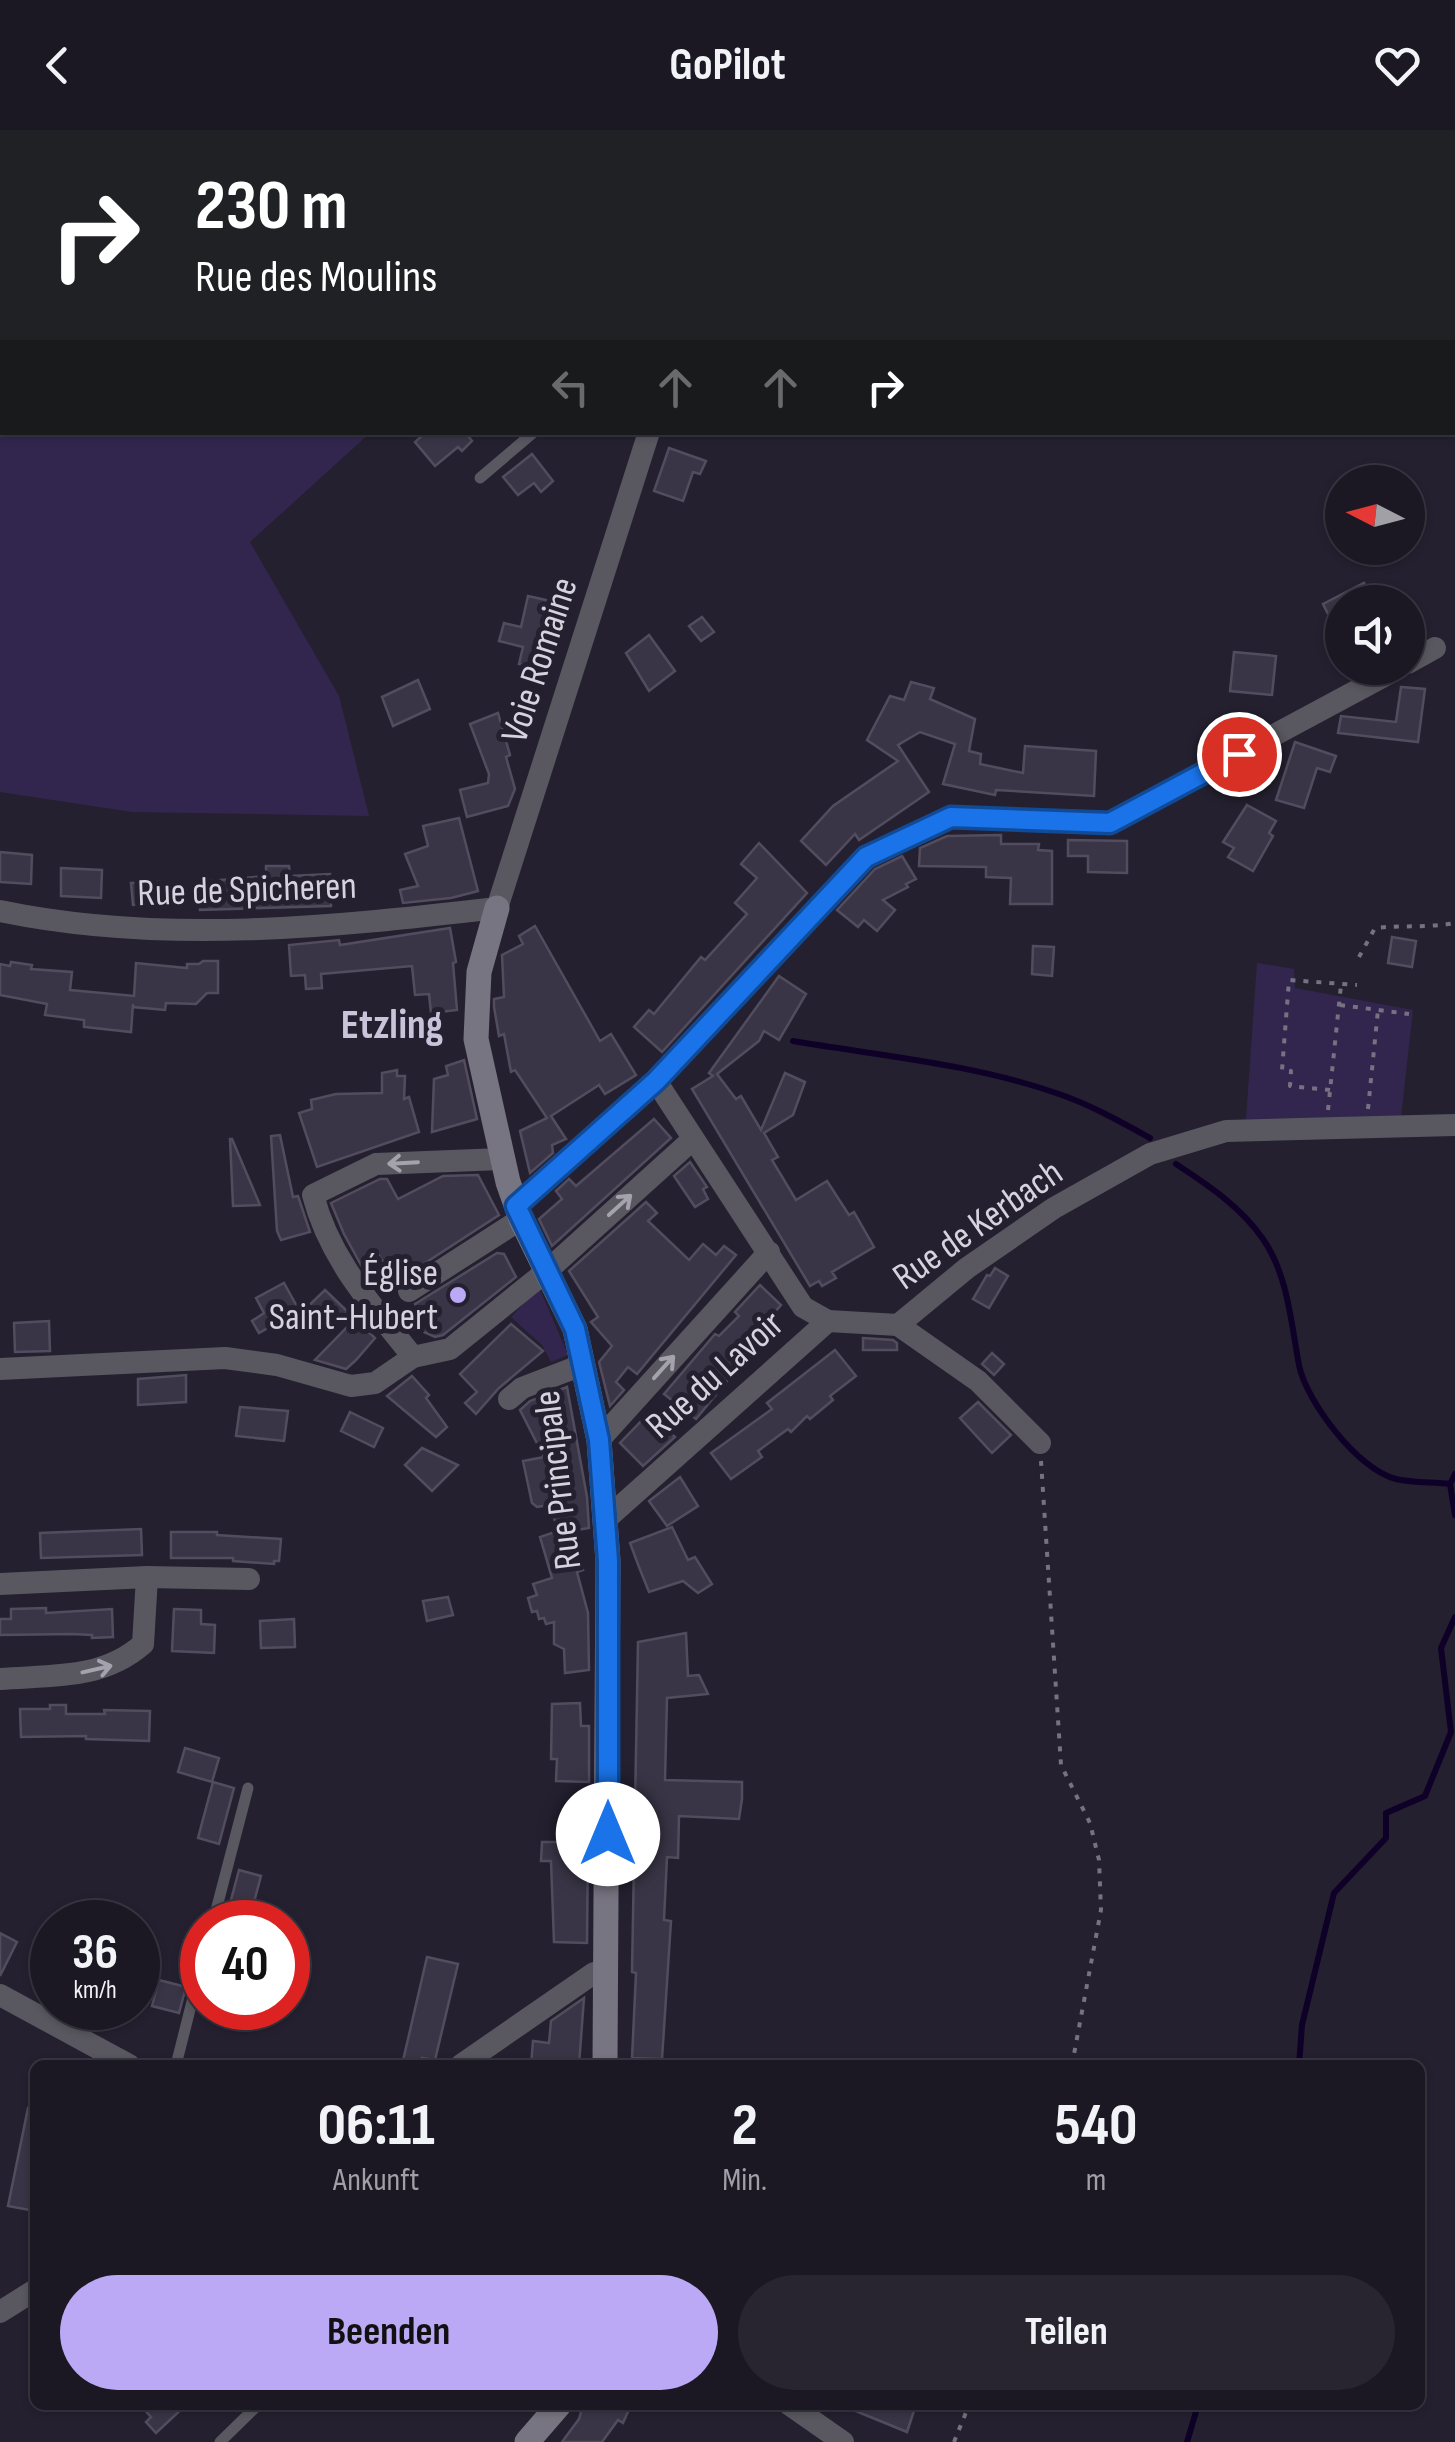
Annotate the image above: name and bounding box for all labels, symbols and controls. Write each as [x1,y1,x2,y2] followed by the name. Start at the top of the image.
[30,38,85,93] icon: back
[669,38,786,93] text: GoPilot
[1370,38,1425,93] icon: heart
[195,165,348,249] text: 230 m
[30,170,160,300] icon: right
[195,250,437,305] text: Rue des Moulins
[543,360,598,415] icon: left
[648,360,703,415] icon: ahead
[753,360,808,415] icon: ahead
[858,360,913,415] icon: right
[1325,465,1425,565] north arrow
[1325,465,1425,685] map controls
[492,572,588,748] street label: Voie Romaine
[1325,585,1425,685] button: sound
[1197,712,1282,797] pin
[1212,727,1267,782] icon: arrive
[136,864,358,916] street label: Rue de Spicheren
[341,1000,443,1051] district label: Etzling
[885,1150,1071,1300] street label: Rue de Kerbach
[388,1154,420,1173] one-way arrow
[607,1194,632,1217] one-way arrow
[269,1251,438,1340] place label: Église Saint-Hubert
[447,1284,469,1306] marker: Église Saint-Hubert
[637,1302,793,1448] street label: Rue du Lavoir
[653,1355,676,1380] one-way arrow
[525,1388,591,1572] street label: Rue Principale
[80,1658,112,1677] one-way arrow
[556,1782,660,1886] position arrow
[180,1900,310,2030] speed limit sign: 40
[72,1923,118,1983] text: 36
[73,1975,117,2006] text: km/h
[318,2090,435,2162] text: 06:11
[732,2090,758,2162] text: 2
[1055,2090,1137,2162] text: 540
[333,2161,419,2200] text: Ankunft
[722,2161,767,2200] text: Min.
[1086,2161,1106,2200] text: m
[60,2275,718,2390] button: Beenden
[738,2275,1395,2390] button: Teilen

